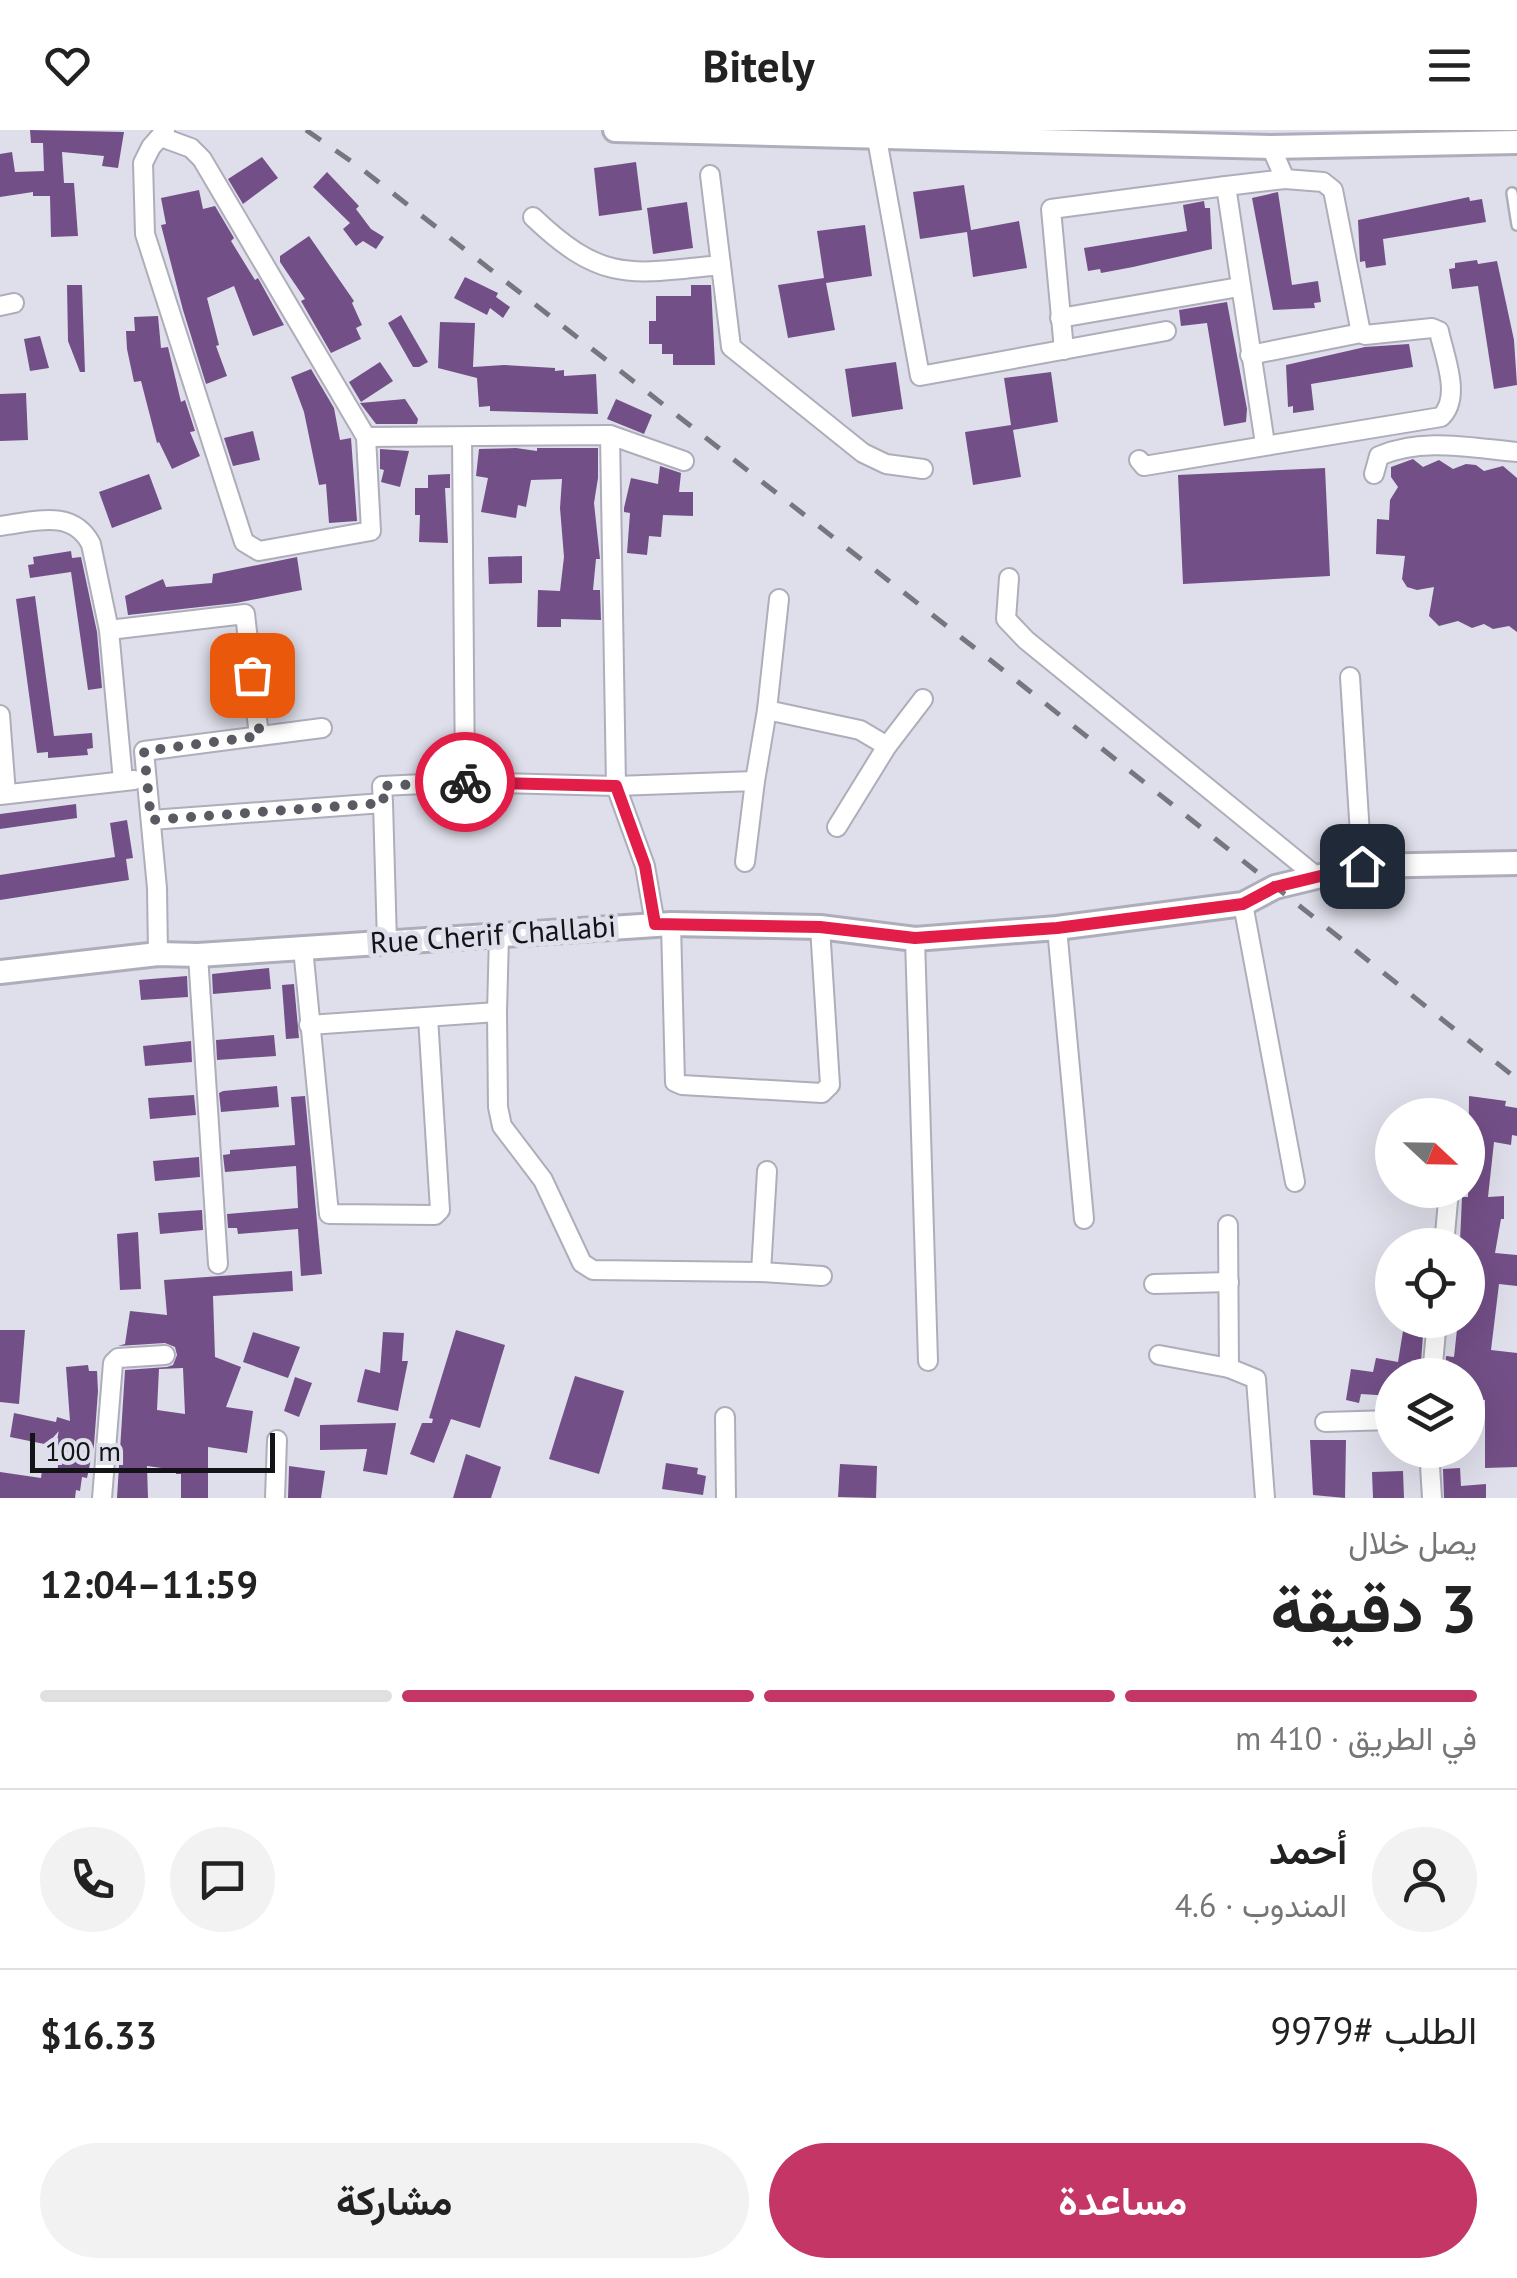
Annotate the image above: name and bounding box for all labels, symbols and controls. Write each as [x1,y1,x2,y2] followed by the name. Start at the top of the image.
[703,36,814,94] text: Bitely
[40,38,95,93] icon: heart
[1422,38,1477,93] icon: menu
[210,633,295,718] pin
[225,648,280,703] icon: bag
[415,732,515,832] courier
[438,755,493,810] icon: bike
[1320,824,1405,909] pin
[1335,839,1390,894] icon: home
[369,905,617,962] street label: Rue Cherif Challabi
[1375,1098,1485,1208] north arrow
[1375,1098,1485,1468] map controls
[1375,1228,1485,1338] button: locate
[1375,1358,1485,1468] button: layers
[30,1428,275,1472] scale bar
[45,1432,121,1469] text: 100 m
[1348,1521,1477,1563] text: يصل خلال
[40,1559,258,1608] text: 11:59–12:04
[1270,1566,1477,1650] text: 3 دقيقة
[1235,1717,1477,1759] text: في الطريق · 410 m
[1269,1825,1347,1874] text: أحمد
[40,1827,145,1932] button: phone
[170,1827,275,1932] button: chat
[1372,1827,1477,1932] button: person
[1175,1884,1347,1926] text: المندوب · 4.6
[1271,2005,1477,2054] text: الطلب #9979
[40,2010,157,2059] text: $16.33
[40,2143,749,2258] button: مشاركة
[769,2143,1477,2258] button: مساعدة

